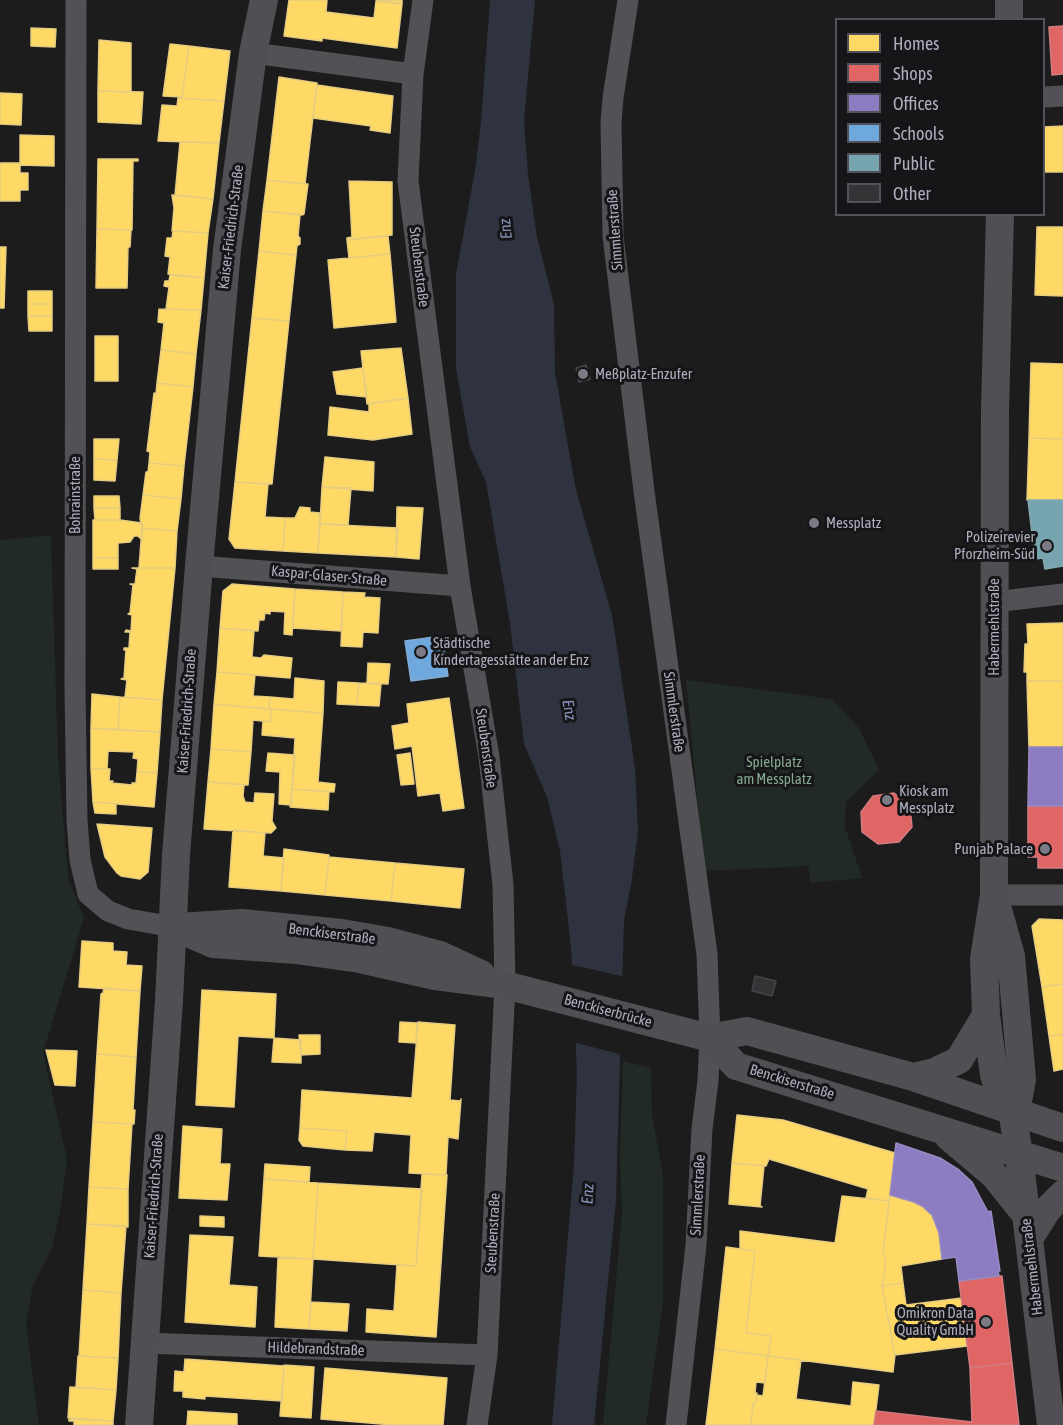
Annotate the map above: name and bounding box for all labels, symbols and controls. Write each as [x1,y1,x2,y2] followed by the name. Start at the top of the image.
[835,18,1045,216] legend
[893,33,939,54] text: Homes
[893,63,933,84] text: Shops
[893,93,939,114] text: Offices
[893,123,944,144] text: Schools
[893,153,935,174] text: Public
[214,164,248,290] street label: Kaiser-Friedrich-Straße
[893,183,931,204] text: Other
[603,189,627,271] street label: Simmlerstraße
[495,218,517,240] water label: Enz
[405,226,433,308] street label: Steubenstraße
[595,365,692,383] place label: Meßplatz-Enzufer
[576,367,590,381] marker: Meßplatz-Enzufer
[66,456,84,534] street label: Bohrainstraße
[826,514,881,532] place label: Messplatz
[807,516,821,530] marker: Messplatz
[954,528,1035,563] place label: Polizeirevier Pforzheim-Süd
[1040,539,1054,553] marker: Polizeirevier Pforzheim-Süd
[270,562,388,590] street label: Kaspar-Glaser-Straße
[985,578,1003,676] street label: Habermehlstraße
[433,634,589,669] place label: Städtische Kindertagesstätte an der Enz
[414,645,428,659] marker: Städtische Kindertagesstätte an der Enz
[174,648,200,774] street label: Kaiser-Friedrich-Straße
[659,671,689,753] street label: Simmlerstraße
[558,698,580,722] water label: Enz
[472,707,500,789] street label: Steubenstraße
[736,753,812,788] park label: Spielplatz am Messplatz
[899,782,954,817] place label: Kiosk am Messplatz
[880,793,894,807] marker: Kiosk am Messplatz
[954,840,1033,858] place label: Punjab Palace
[1038,842,1052,856] marker: Punjab Palace
[288,920,376,948] street label: Benckiserstraße
[562,991,654,1031] street label: Benckiserbrücke
[748,1061,836,1103] street label: Benckiserstraße
[141,1133,167,1259] street label: Kaiser-Friedrich-Straße
[687,1154,709,1236] street label: Simmlerstraße
[578,1183,598,1205] water label: Enz
[482,1192,504,1274] street label: Steubenstraße
[1017,1218,1047,1316] street label: Habermehlstraße
[896,1304,974,1339] place label: Omikron Data Quality GmbH
[979,1315,993,1329] marker: Omikron Data Quality GmbH
[267,1338,365,1360] street label: Hildebrandstraße

